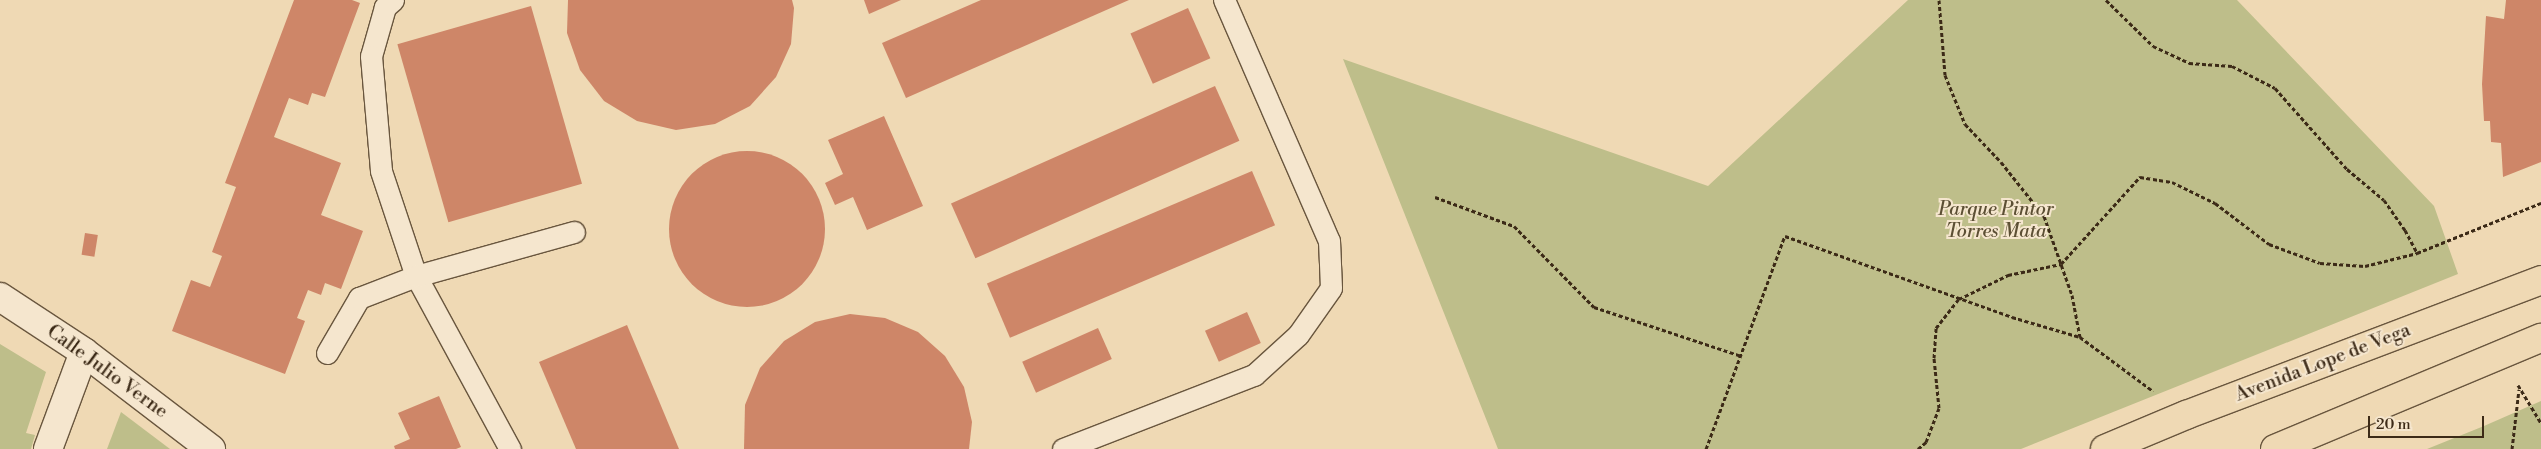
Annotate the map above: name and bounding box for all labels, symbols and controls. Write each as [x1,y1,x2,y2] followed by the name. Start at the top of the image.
[1938,199,2054,243] park label: Parque Pintor Torres Mata
[2232,319,2414,407] street label: Avenida Lope de Vega
[42,320,172,424] street label: Calle Julio Verne
[2371,406,2487,438] scale bar
[2376,415,2411,434] text: 20 m

